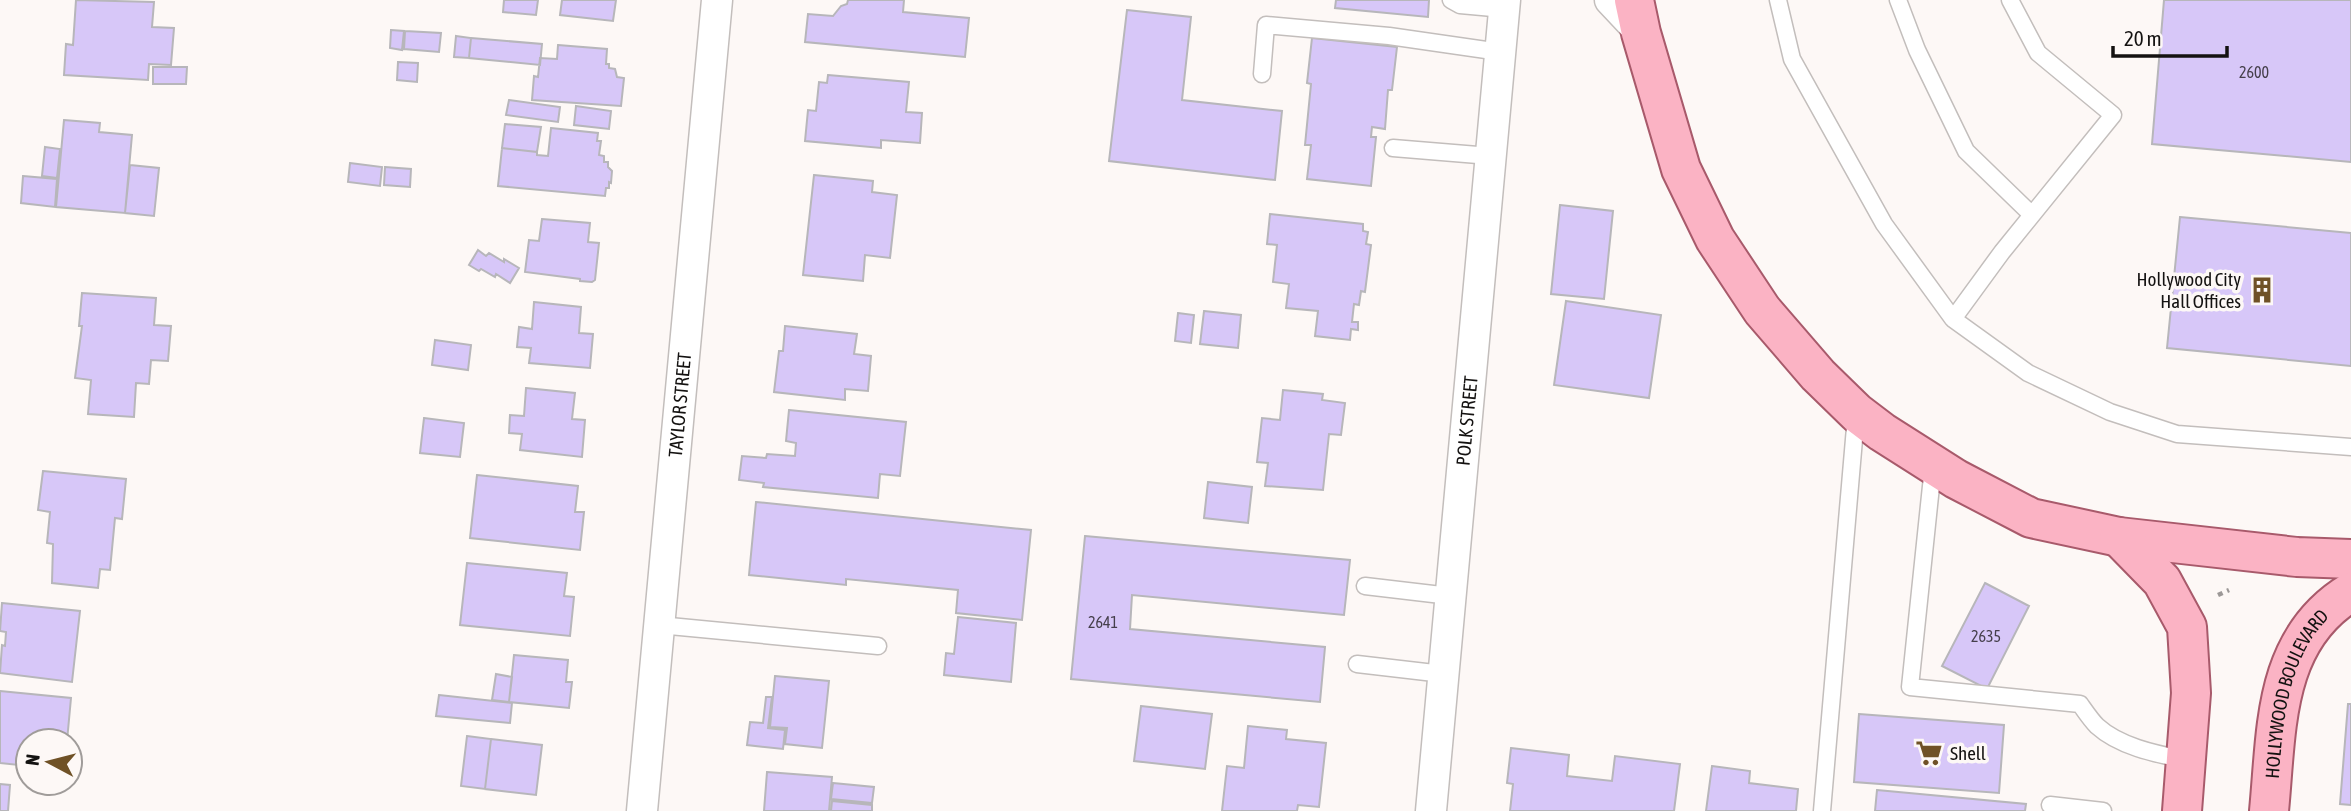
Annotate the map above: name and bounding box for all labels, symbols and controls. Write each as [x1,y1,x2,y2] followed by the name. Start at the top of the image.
[2113,14,2227,58] scale bar
[2124,26,2162,50] text: 20 m
[2239,63,2269,81] house number: 2600
[2136,268,2241,312] place label: Hollywood City Hall Offices
[2247,275,2277,305] building icon: Hollywood City Hall Offices
[664,351,695,458] street label: TAYLOR STREET
[1452,374,1482,466] street label: POLK STREET
[2261,605,2333,779] street label: HOLLYWOOD BOULEVARD
[1088,613,1118,631] house number: 2641
[1971,627,2001,645] house number: 2635
[14,727,84,797] north arrow
[1914,738,1944,768] supermarket icon: Shell
[1950,742,1986,764] place label: Shell
[21,753,44,767] text: N

